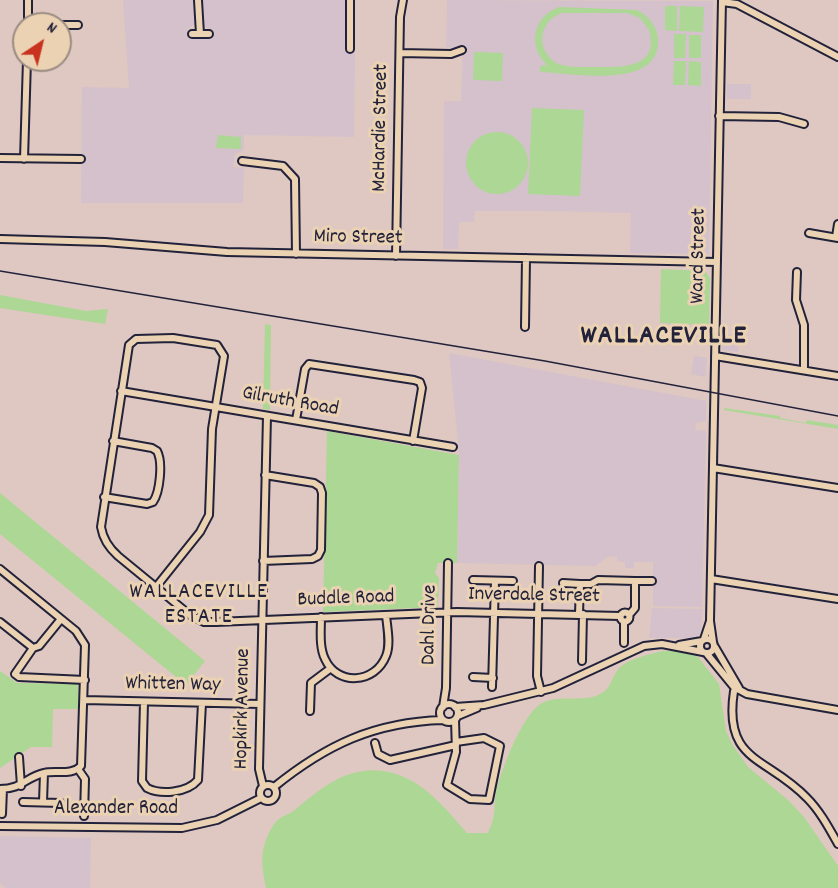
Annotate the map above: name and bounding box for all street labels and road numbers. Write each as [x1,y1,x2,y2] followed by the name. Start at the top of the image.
[368,64,396,192] street label: McHardie Street
[687,208,713,304] street label: Ward Street
[313,226,403,252] street label: Miro Street
[240,382,340,424] street label: Gilruth Road
[468,583,600,611] street label: Inverdale Street
[418,584,444,666] street label: Dahl Drive
[297,586,395,614] street label: Buddle Road
[230,648,258,770] street label: Hopkirk Avenue
[125,673,221,699] street label: Whitten Way
[54,797,178,823] street label: Alexander Road

